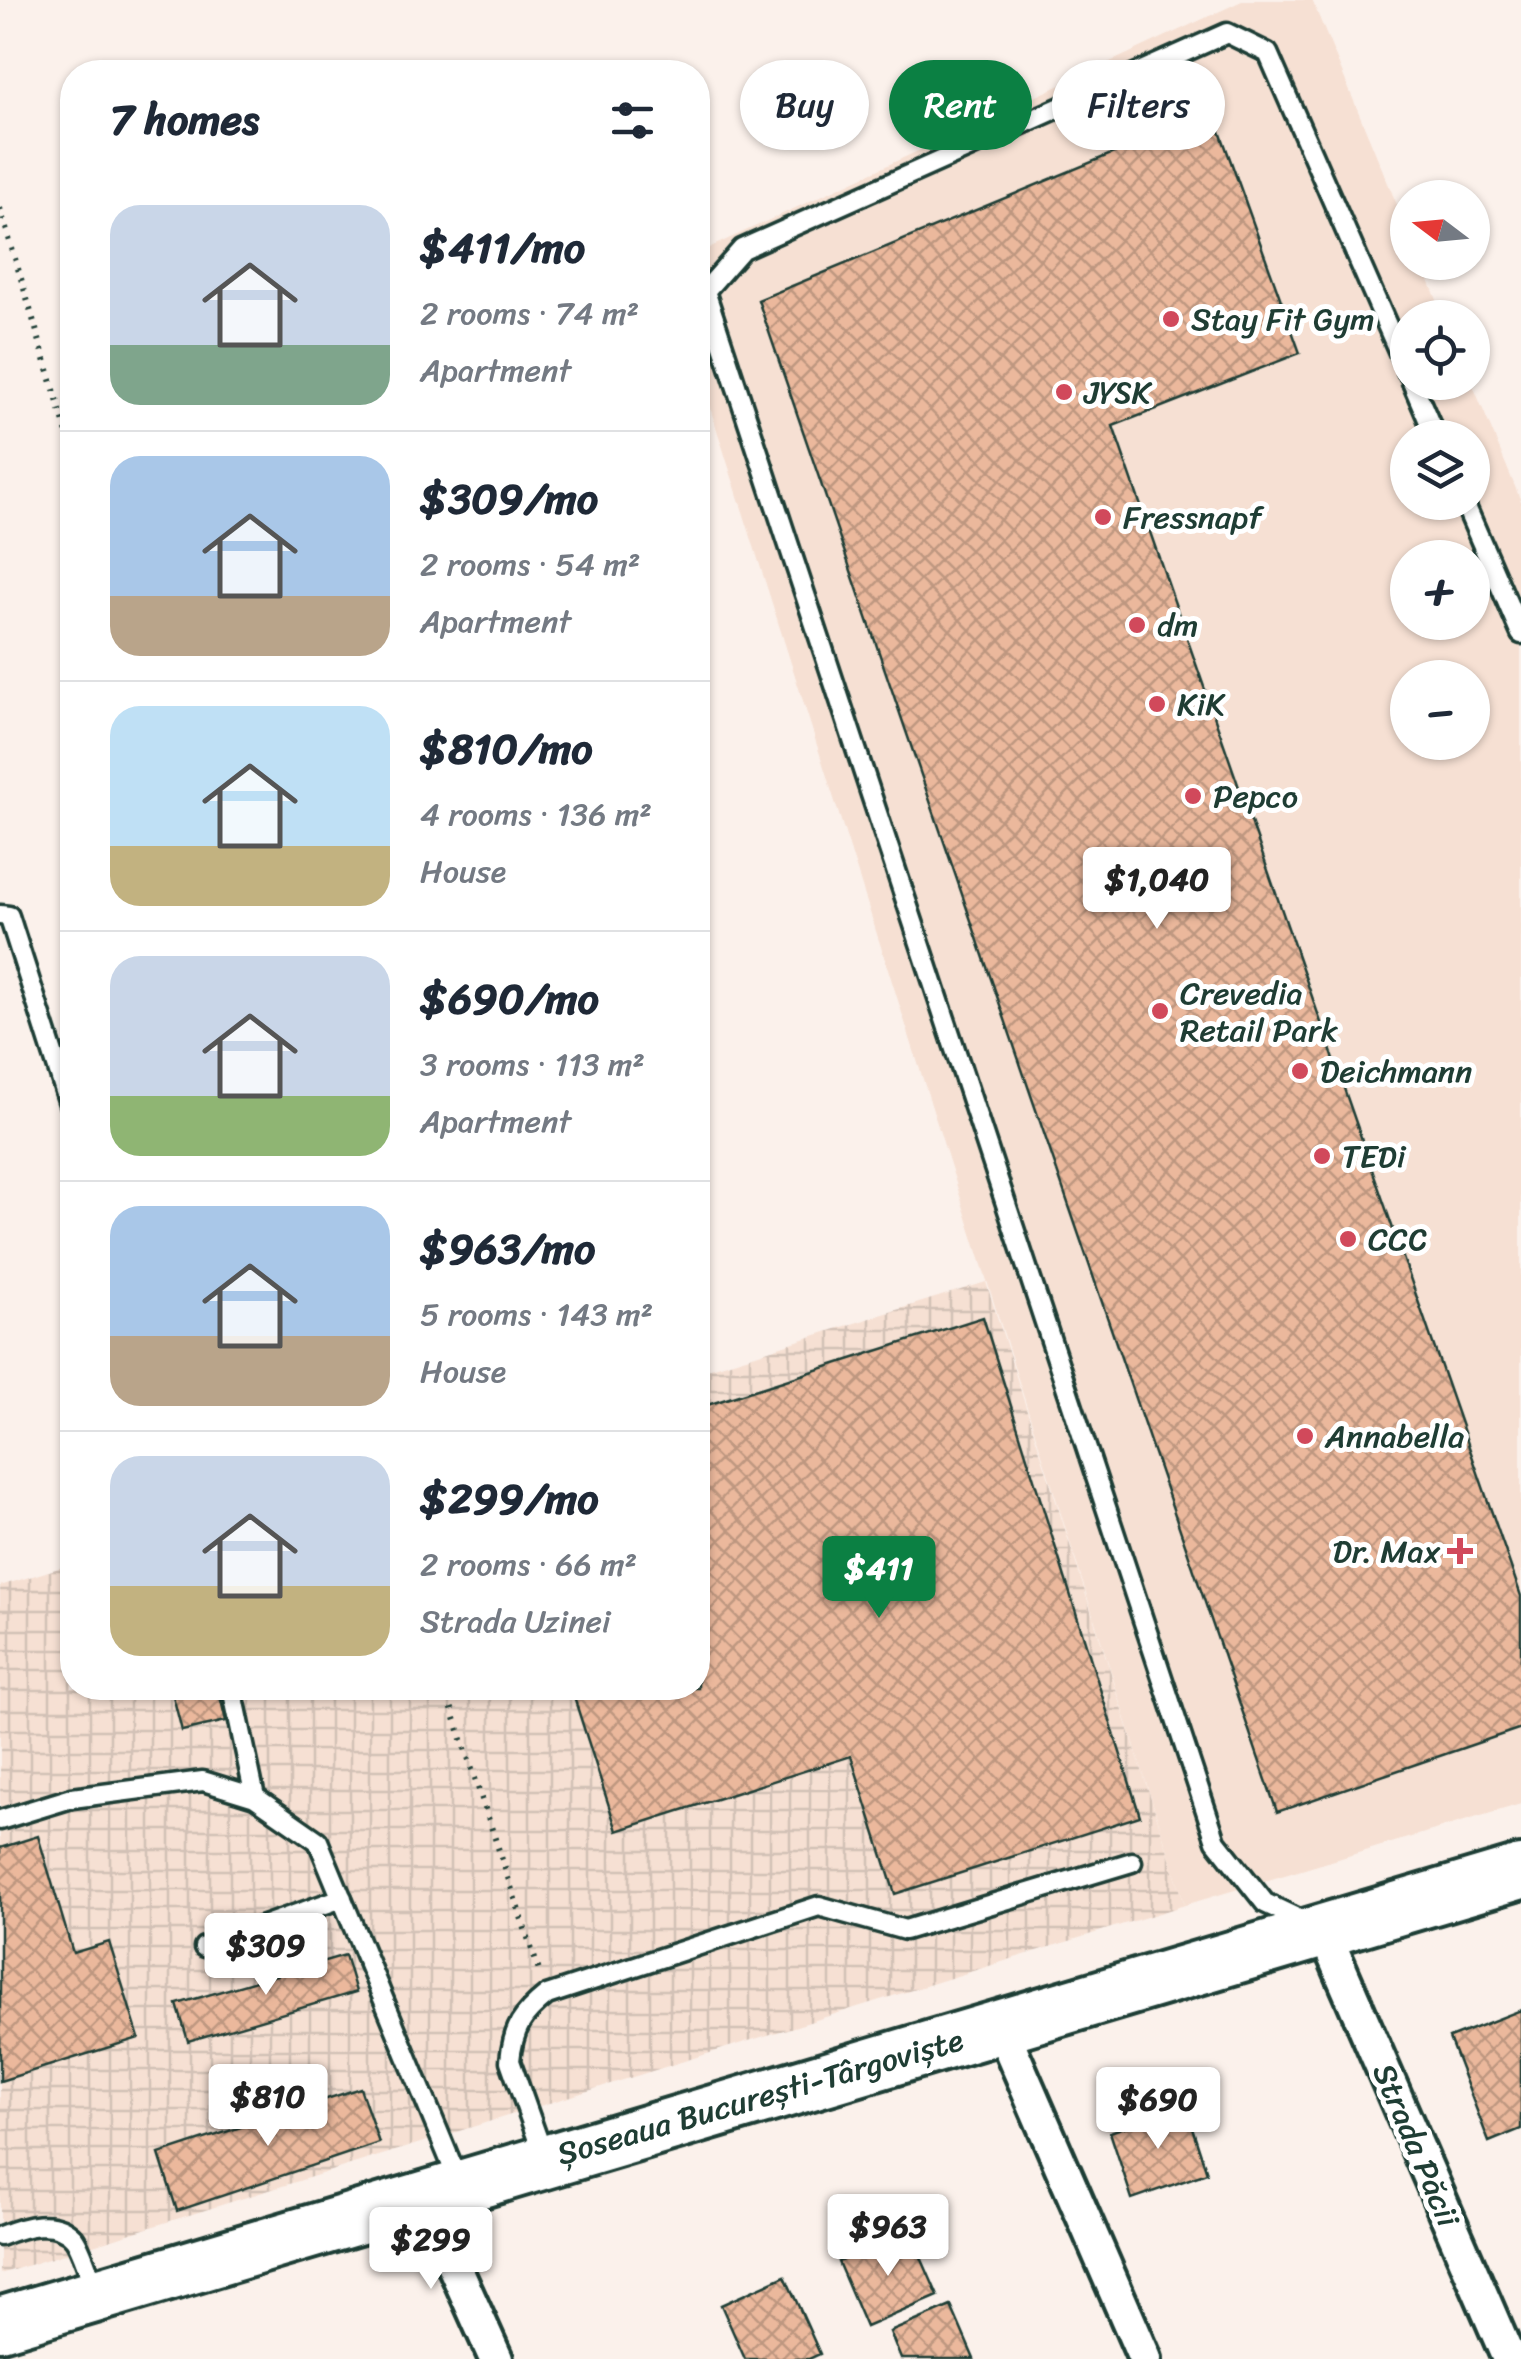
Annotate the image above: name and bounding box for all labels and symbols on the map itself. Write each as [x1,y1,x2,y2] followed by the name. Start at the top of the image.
[1390,180,1490,280] north arrow
[1191,291,1375,348] place label: Stay Fit Gym
[1160,308,1182,330] marker: Stay Fit Gym
[1083,364,1153,421] place label: JYSK
[1053,381,1075,403] marker: JYSK
[1123,489,1265,546] place label: Fressnapf
[1092,506,1114,528] marker: Fressnapf
[1157,597,1198,654] place label: dm
[1126,614,1148,636] marker: dm
[1177,676,1226,733] place label: KiK
[1146,693,1168,715] marker: KiK
[1213,768,1298,825] place label: Pepco
[1182,785,1204,807] marker: Pepco
[1076,847,1238,932] pin: $1,040
[1180,965,1339,1059] place label: Crevedia Retail Park
[1149,1000,1171,1022] marker: Crevedia Retail Park
[1320,1043,1472,1100] place label: Deichmann
[1289,1060,1311,1082] marker: Deichmann
[1342,1128,1407,1185] place label: TEDi
[1311,1145,1333,1167] marker: TEDi
[1368,1211,1427,1268] place label: CCC
[1337,1228,1359,1250] marker: CCC
[1324,1408,1464,1465] place label: Annabella
[1294,1425,1316,1447] marker: Annabella
[1333,1523,1441,1580] place label: Dr. Max
[820,1536,938,1621] pin: $411
[1449,1540,1471,1562] marker: Dr. Max
[207,1913,325,1998] pin: $309
[550,2012,970,2182] street label: Șoseaua București-Târgoviște
[1356,2054,1477,2237] street label: Strada Păcii
[209,2064,327,2149] pin: $810
[1099,2067,1217,2152] pin: $690
[829,2194,947,2279] pin: $963
[372,2207,490,2292] pin: $299

